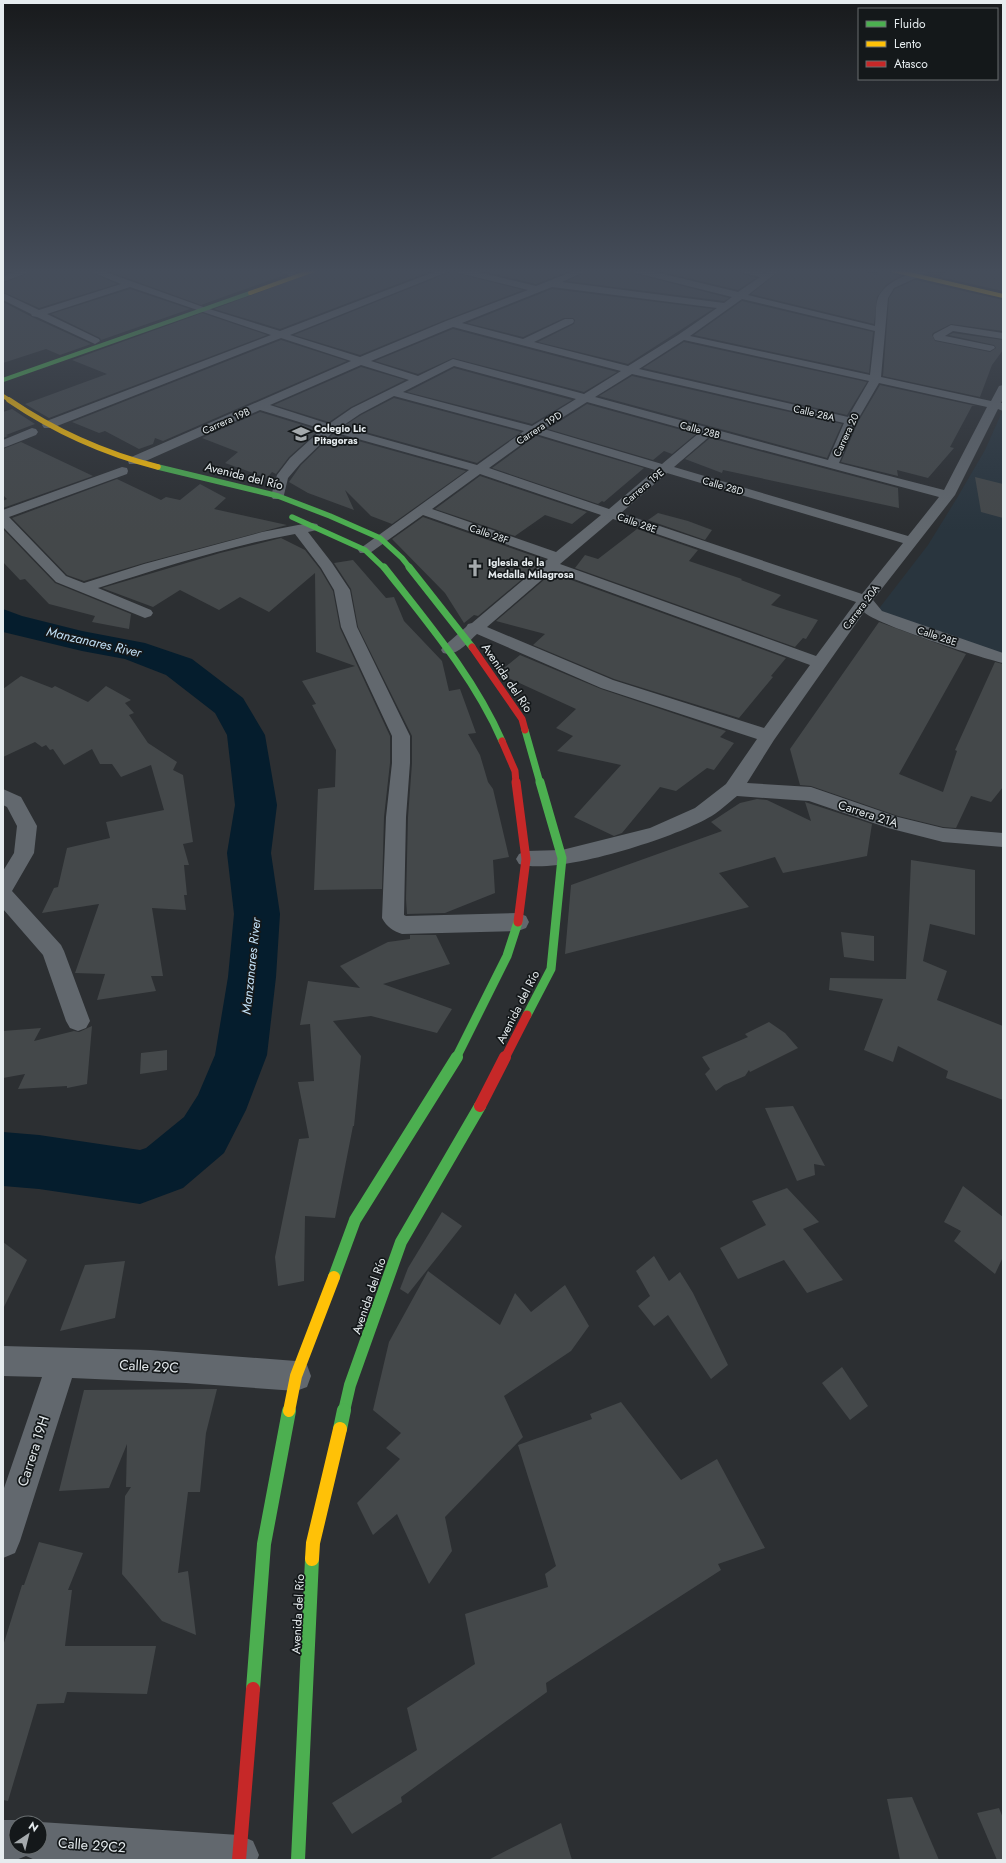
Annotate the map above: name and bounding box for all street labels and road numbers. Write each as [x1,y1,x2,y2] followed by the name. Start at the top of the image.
[792,401,837,425] street label: Calle 28A
[200,404,253,438] street label: Carrera 19B
[513,407,565,448] street label: Carrera 19D
[829,411,863,459] street label: Carrera 20
[678,417,722,443] street label: Calle 28B
[203,458,285,495] street label: Avenida del Río
[619,465,667,509] street label: Carrera 19E
[701,473,746,499] street label: Calle 28D
[615,509,659,537] street label: Calle 28E
[467,520,511,548] street label: Calle 28F
[839,581,883,633] street label: Carrera 20A
[915,623,959,649] street label: Calle 28E
[477,640,537,717] street label: Avenida del Río
[836,796,900,832] street label: Carrera 21A
[492,967,544,1047] street label: Avenida del Río
[347,1255,391,1337] street label: Avenida del Río
[119,1354,179,1378] street label: Calle 29C
[12,1413,54,1489] street label: Carrera 19H
[287,1573,309,1654] street label: Avenida del Río
[58,1833,127,1857] street label: Calle 29C2

